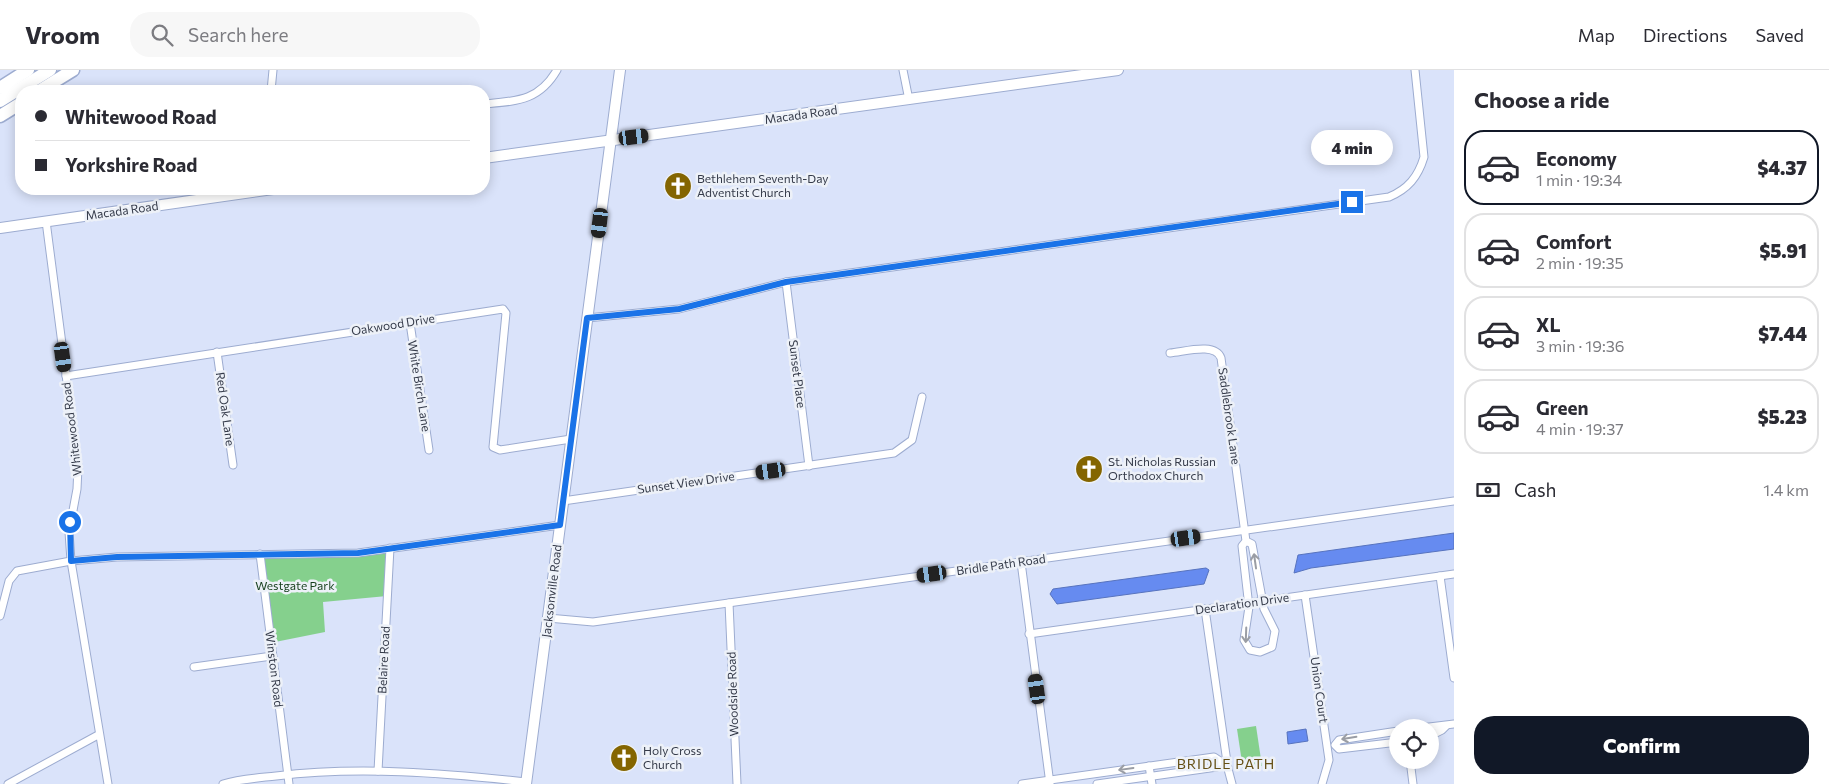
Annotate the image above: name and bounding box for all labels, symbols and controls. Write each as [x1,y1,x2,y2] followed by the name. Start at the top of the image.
[130,12,480,57] search box
[25,20,100,49] text: Vroom
[148,21,176,49] icon: search
[188,23,289,46] text: Search here
[1578,24,1615,46] text: Map
[1643,24,1727,46] text: Directions
[1755,24,1804,46] text: Saved
[1474,86,1609,113] text: Choose a ride
[764,102,838,126] street label: Macada Road
[65,105,217,128] text: Whitewood Road
[618,128,649,146] car
[1311,129,1393,164] callout: 4 min
[1332,138,1372,157] text: 4 min
[1476,145,1521,190] icon: car
[1536,147,1617,170] text: Economy
[65,153,197,176] text: Yorkshire Road
[1757,156,1807,179] text: $4.37
[1536,170,1622,189] text: 1 min · 19:34
[663,171,693,201] church icon: Bethlehem Seventh-Day Adventist Church
[697,171,829,199] place label: Bethlehem Seventh-Day Adventist Church
[1341,191,1363,213] route end
[85,198,159,222] street label: Macada Road
[590,207,609,239] car
[1476,228,1521,273] icon: car
[1536,230,1612,253] text: Comfort
[1759,239,1807,262] text: $5.91
[1536,253,1624,272] text: 2 min · 19:35
[350,310,436,338] street label: Oakwood Drive
[1476,311,1521,356] icon: car
[1536,313,1561,336] text: XL
[1758,322,1807,345] text: $7.44
[1536,336,1625,355] text: 3 min · 19:36
[406,339,434,433] street label: White Birch Lane
[787,339,809,409] street label: Sunset Place
[53,341,72,373] car
[1216,366,1244,465] street label: Saddlebrook Lane
[214,371,238,447] street label: Red Oak Lane
[58,381,84,477] street label: Whitewood Road
[1476,394,1521,439] icon: car
[1536,396,1588,419] text: Green
[1758,405,1807,428] text: $5.23
[1536,419,1624,438] text: 4 min · 19:37
[1074,454,1104,484] church icon: St. Nicholas Russian Orthodox Church
[1108,454,1216,482] place label: St. Nicholas Russian Orthodox Church
[755,461,786,481] car
[636,468,735,496] street label: Sunset View Drive
[1474,476,1502,504] icon: cash
[1514,478,1556,501] text: Cash
[1763,480,1809,499] text: 1.4 km
[59,511,81,533] route start
[1170,528,1201,548] car
[538,544,565,638] street label: Jacksonville Road
[955,551,1047,577] street label: Bridle Path Road
[1250,554,1260,570] one-way arrow
[916,564,947,584] car
[255,578,335,592] park label: Westgate Park
[1194,589,1290,617] street label: Declaration Drive
[374,626,392,694] street label: Belaire Road
[1241,627,1250,643] one-way arrow
[263,630,287,708] street label: Winston Road
[724,651,740,737] street label: Woodside Road
[1308,656,1332,724] street label: Union Court
[1027,673,1046,705] car
[1474,716,1809,774] button: Confirm
[1389,719,1439,769] map controls
[1389,719,1439,769] button: locate
[1342,734,1358,744] one-way arrow
[609,743,639,773] church icon: Holy Cross Church
[643,743,701,771] place label: Holy Cross Church
[1177,755,1275,772] district label: BRIDLE PATH
[1119,764,1135,774] one-way arrow

